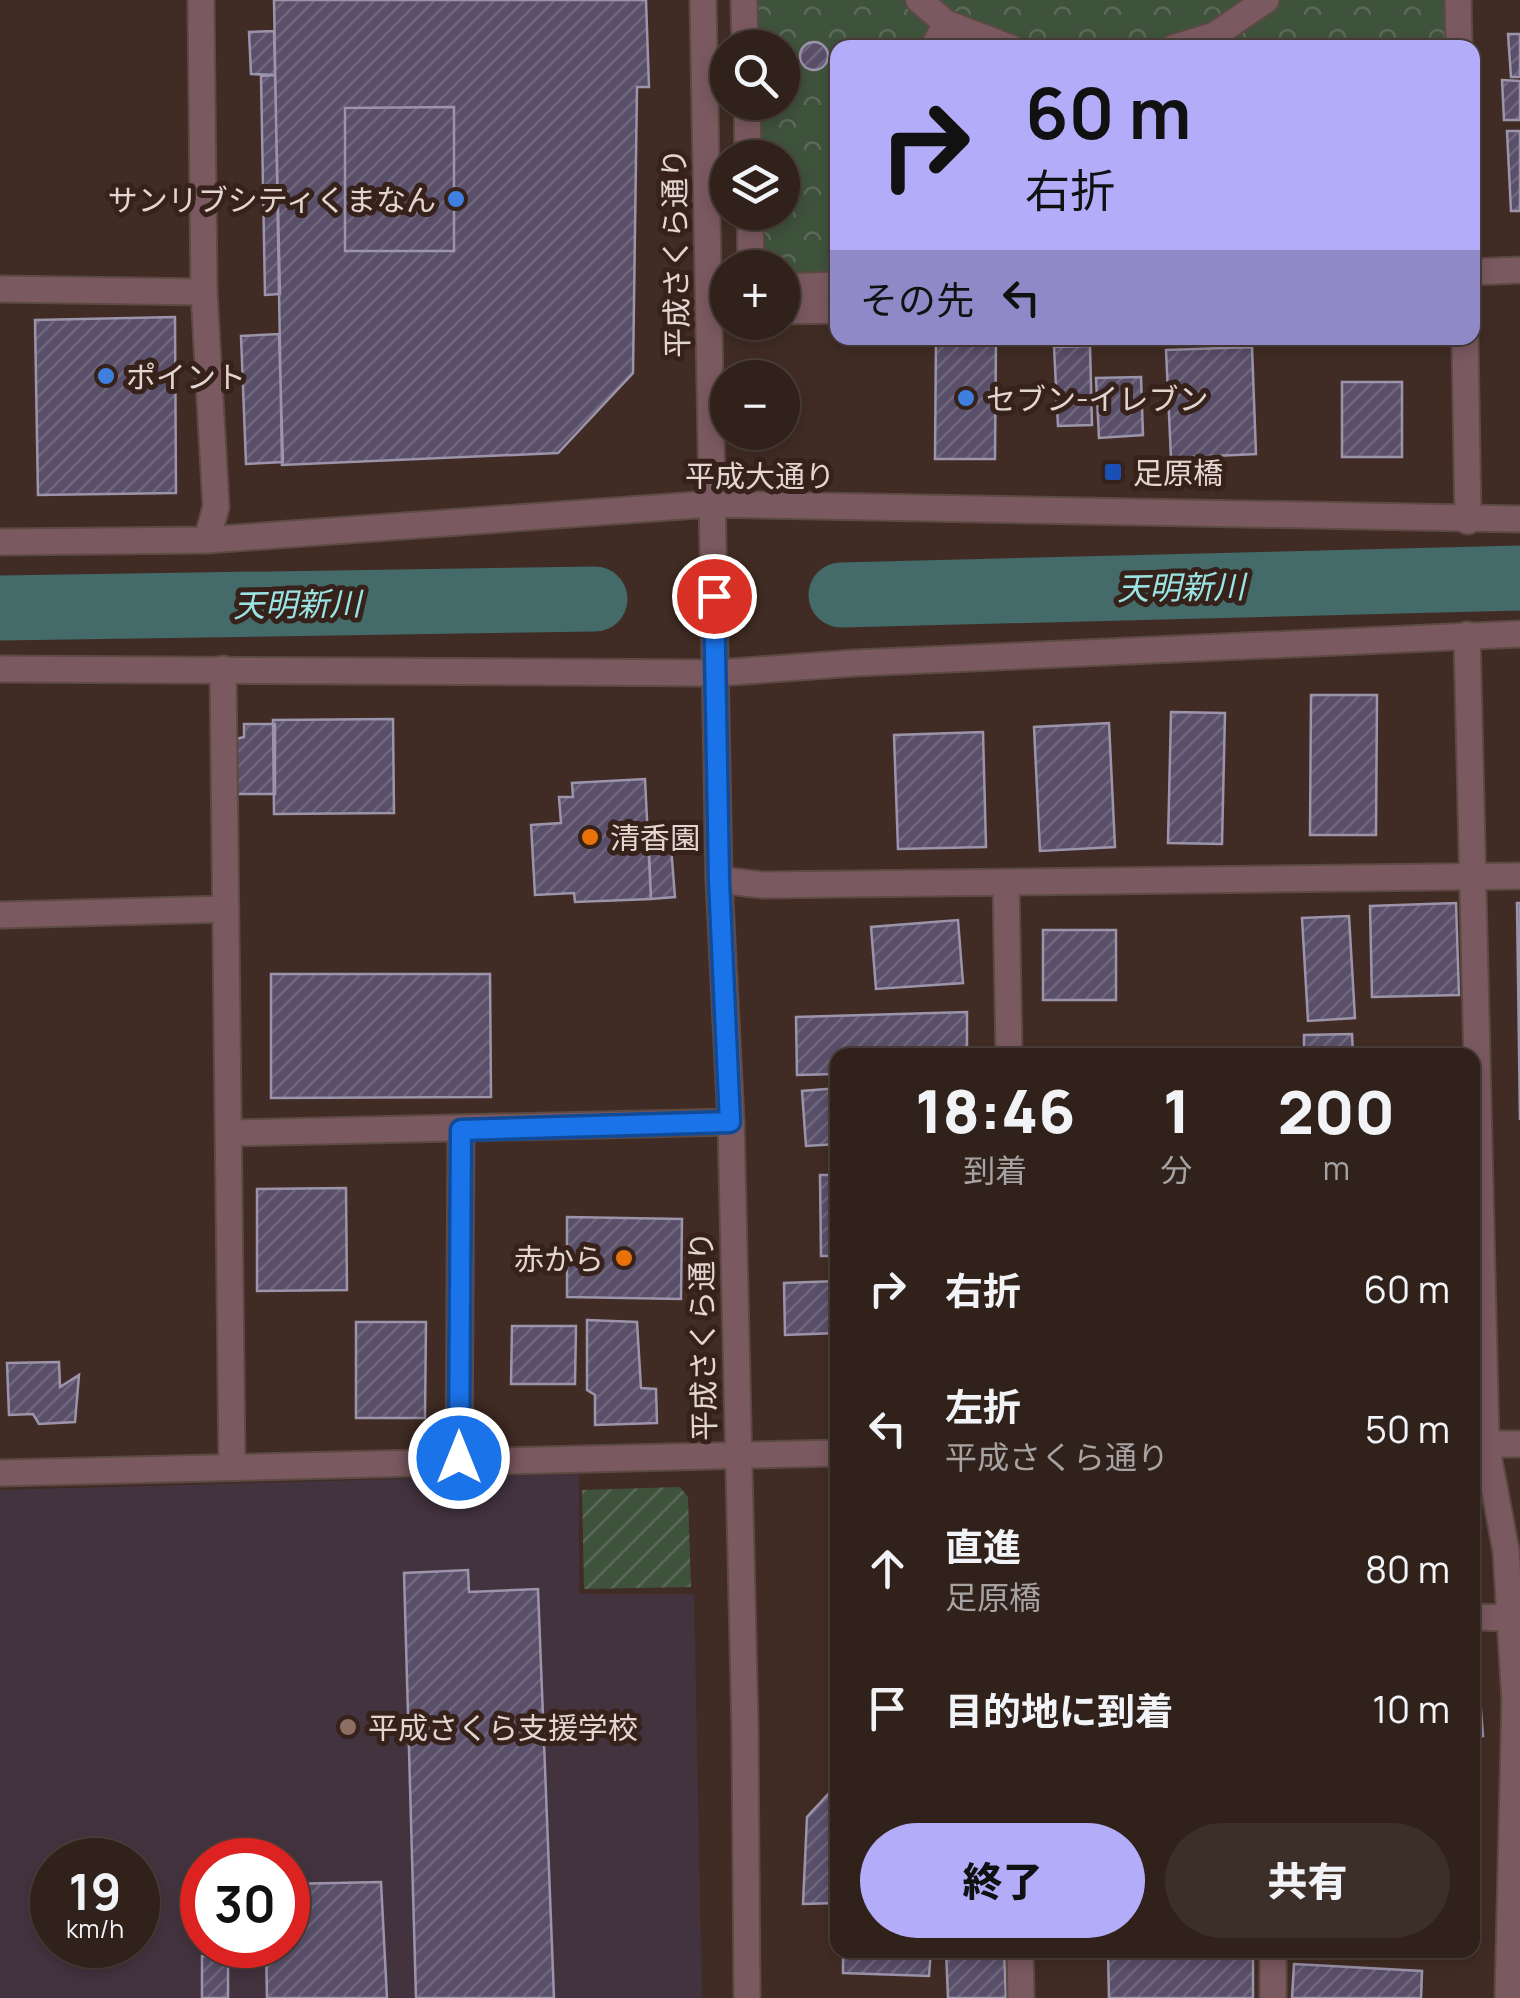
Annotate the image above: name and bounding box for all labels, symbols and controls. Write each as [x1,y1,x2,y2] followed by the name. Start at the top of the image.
[710,30,800,450] map controls
[710,30,800,120] button: search
[1025,64,1192,160] text: 60 m
[860,80,990,210] icon: right
[710,140,800,230] button: layers
[653,148,697,358] street label: 平成さくら通り
[1025,159,1115,221] text: 右折
[108,179,436,220] place label: サンリブシティくまなん
[445,188,467,210] marker: サンリブシティくまなん
[710,250,800,340] button: +
[994,270,1049,325] icon: left
[860,273,974,325] text: その先
[126,356,246,397] place label: ポイント
[710,360,800,450] button: −
[95,365,117,387] marker: ポイント
[986,378,1209,419] place label: セブン-イレブン
[955,387,977,409] marker: セブン-イレブン
[1133,452,1223,493] place label: 足原橋
[685,455,835,496] street label: 平成大通り
[1102,461,1124,483] marker: 足原橋
[672,554,757,639] pin
[1117,564,1248,610] water label: 天明新川
[687,569,742,624] icon: arrive
[233,581,364,627] water label: 天明新川
[610,817,700,858] place label: 清香園
[579,826,601,848] marker: 清香園
[915,1069,1075,1151] text: 18:46
[1163,1069,1190,1151] text: 1
[1278,1070,1395,1152] text: 200
[1323,1146,1350,1190] text: m
[963,1148,1027,1192] text: 到着
[1161,1148,1193,1192] text: 分
[680,1231,724,1441] street label: 平成さくら通り
[514,1238,604,1279] place label: 赤から
[613,1247,635,1269] marker: 赤から
[860,1261,915,1316] icon: right
[1363,1262,1450,1314] text: 60 m
[945,1264,1021,1316] text: 右折
[945,1380,1021,1432] text: 左折
[860,1401,915,1456] icon: left
[1365,1402,1450,1454] text: 50 m
[407,1406,511,1510] position arrow
[945,1435,1169,1479] text: 平成さくら通り
[945,1520,1021,1572] text: 直進
[860,1541,915,1596] icon: ahead
[1365,1542,1450,1594] text: 80 m
[945,1575,1041,1619] text: 足原橋
[860,1681,915,1736] icon: arrive
[1372,1682,1450,1734] text: 10 m
[945,1684,1173,1736] text: 目的地に到着
[368,1707,638,1748] place label: 平成さくら支援学校
[337,1716,359,1738] marker: 平成さくら支援学校
[860,1823,1145,1938] button: 終了
[1165,1823,1450,1938] button: 共有
[180,1838,310,1968] speed limit sign: 30
[69,1857,121,1925] text: 19
[66,1911,124,1946] text: km/h

